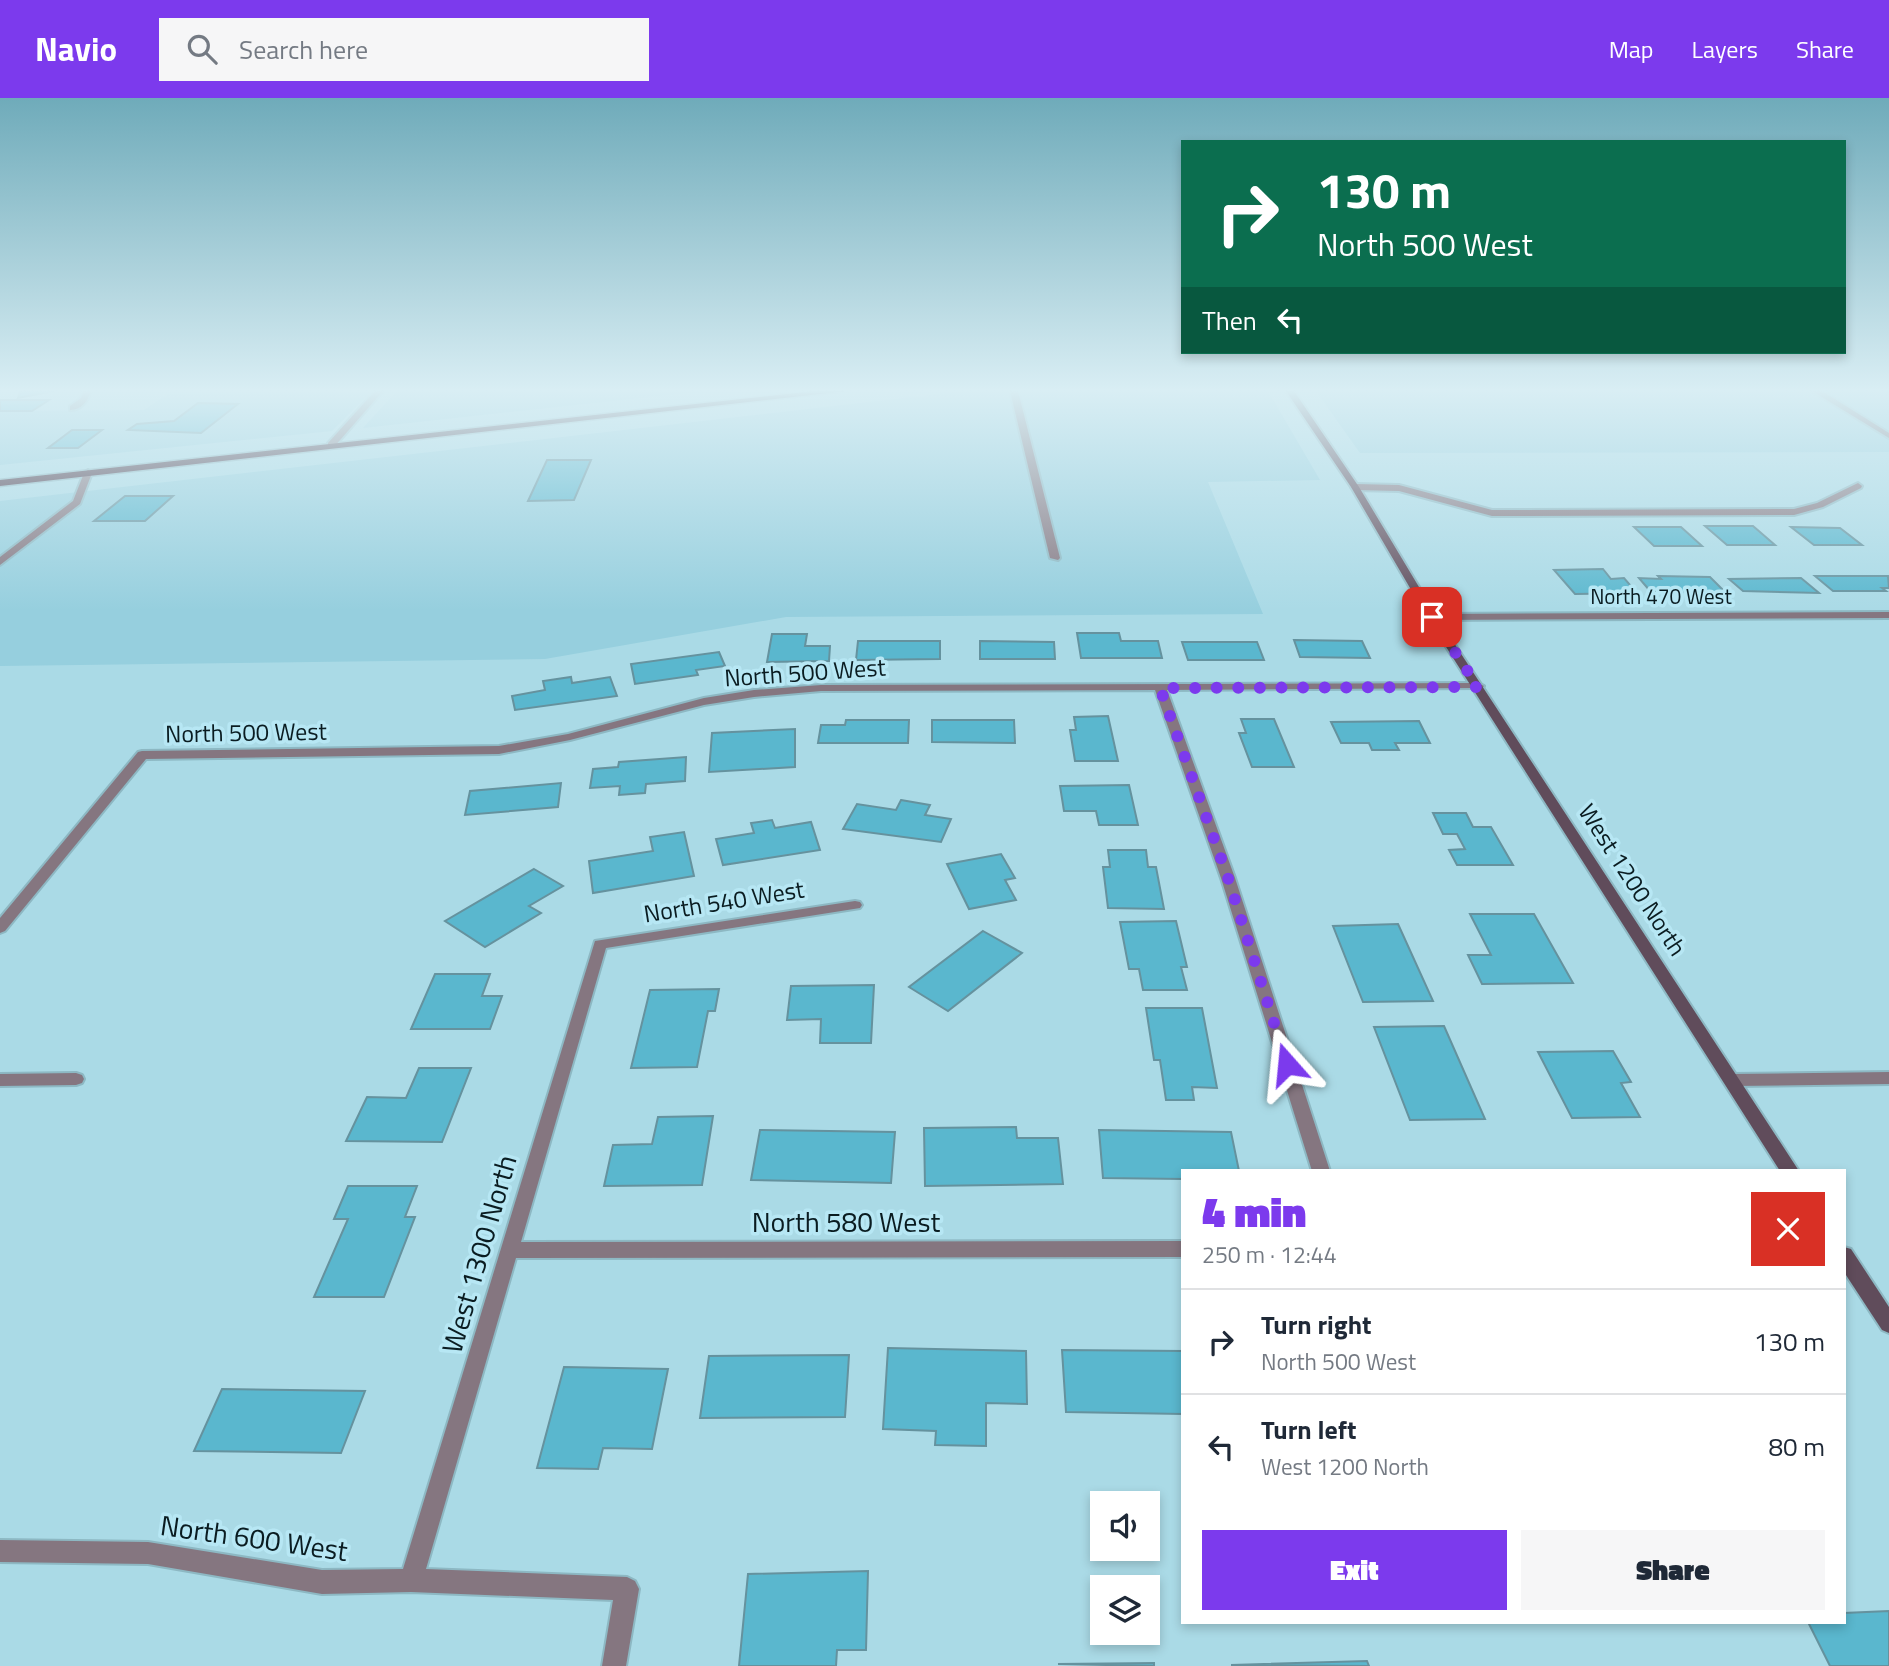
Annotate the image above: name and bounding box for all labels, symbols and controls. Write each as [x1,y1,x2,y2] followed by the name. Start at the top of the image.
[159,18,649,81] search box
[35,24,117,74] text: Navio
[183,30,221,68] icon: search
[239,30,368,69] text: Search here
[1609,31,1654,67] text: Map
[1692,31,1758,67] text: Layers
[1796,31,1854,67] text: Share
[1317,152,1451,227] text: 130 m
[1202,168,1293,259] icon: right
[1317,220,1533,268] text: North 500 West
[1202,301,1257,340] text: Then
[1271,301,1309,339] icon: left
[1590,580,1732,612] street label: North 470 West
[1402,587,1462,647] pin
[1413,598,1451,636] icon: arrive
[723,648,887,696] street label: North 500 West
[165,713,328,751] street label: North 500 West
[1570,796,1696,963] street label: West 1200 North
[641,870,807,931] street label: North 540 West
[1250,1027,1324,1101] position arrow
[430,1150,527,1358] street label: West 1300 North
[1202,1179,1306,1243] text: 4 min
[1751,1192,1825,1266] button: close
[752,1200,941,1243] street label: North 580 West
[1202,1237,1337,1272] text: 250 m · 12:44
[1261,1305,1372,1344] text: Turn right
[1754,1322,1825,1361] text: 130 m
[1202,1323,1240,1361] icon: right
[1261,1344,1416,1379] text: North 500 West
[1261,1410,1356,1449] text: Turn left
[1768,1427,1825,1466] text: 80 m
[1202,1428,1240,1466] icon: left
[1261,1449,1429,1484] text: West 1200 North
[1090,1491,1160,1645] map controls
[1090,1491,1160,1561] button: sound
[158,1503,351,1572] street label: North 600 West
[1202,1530,1507,1610] button: Exit
[1521,1530,1825,1610] button: Share
[1090,1575,1160,1645] button: layers

